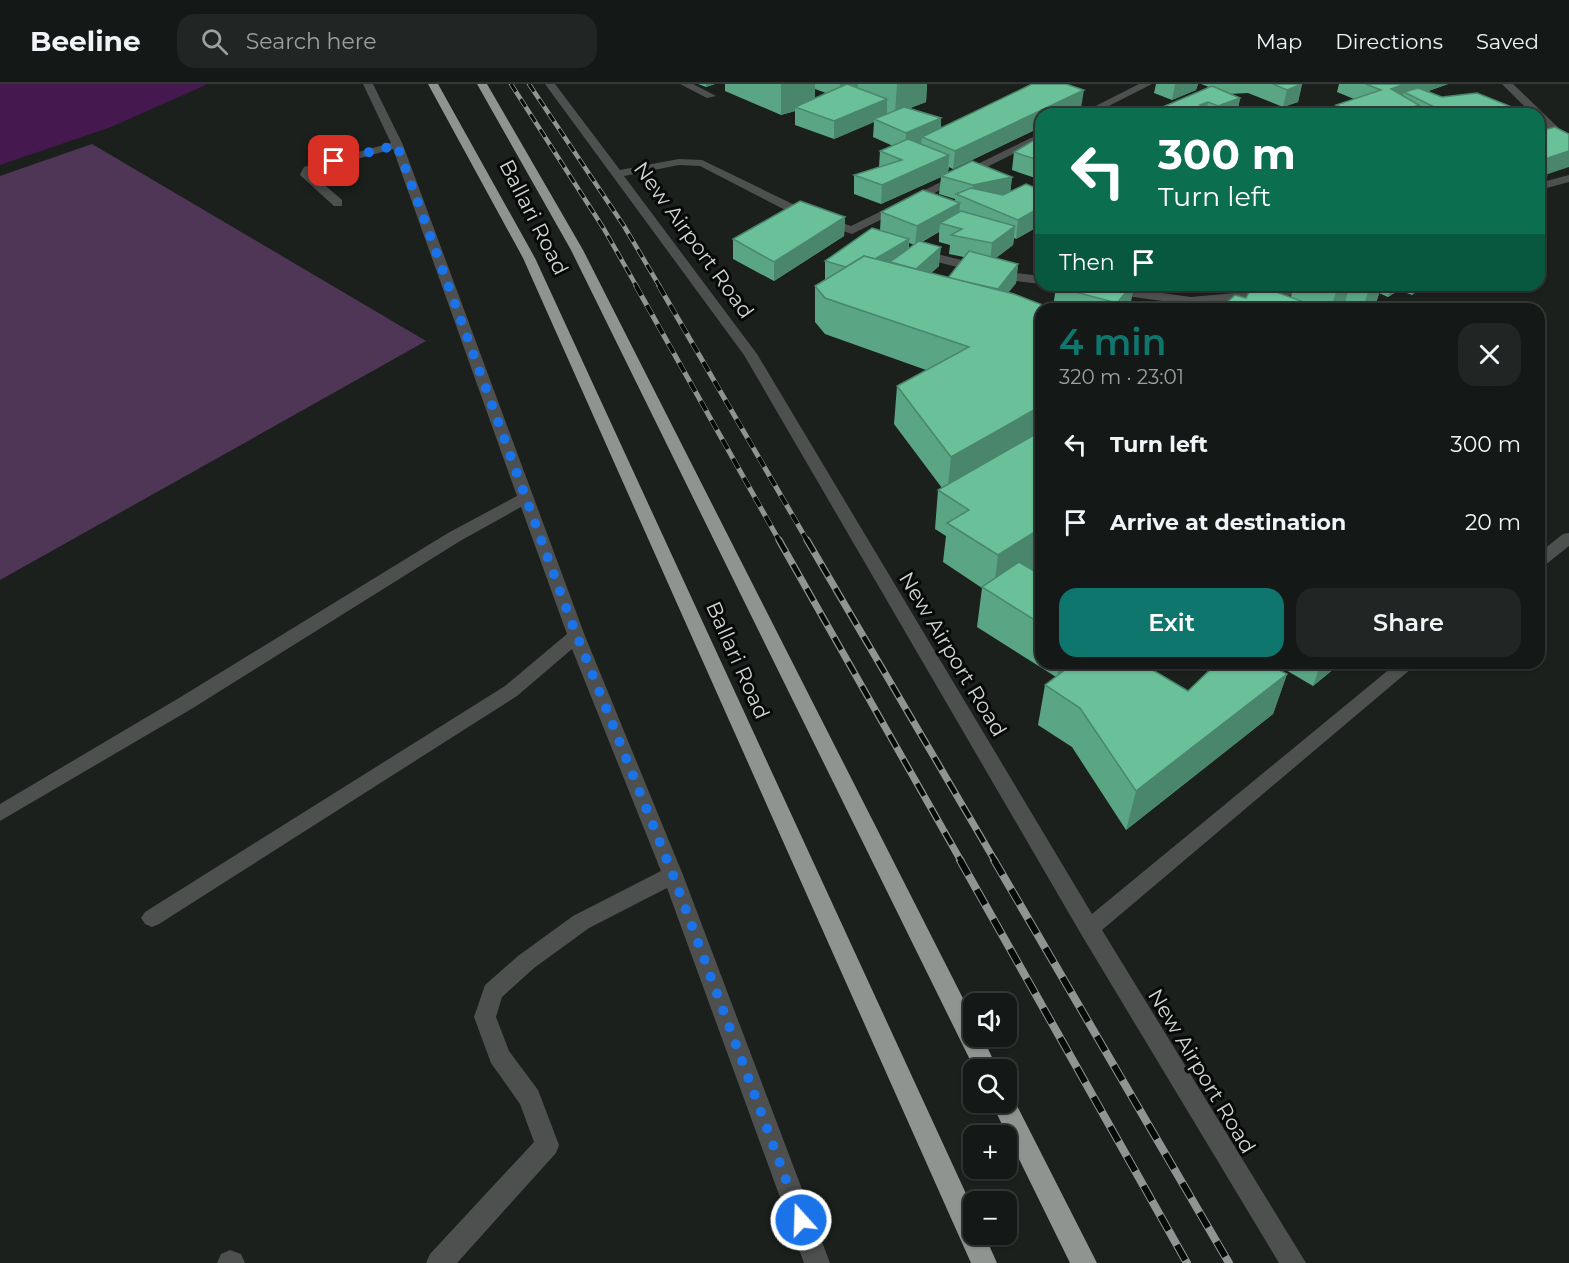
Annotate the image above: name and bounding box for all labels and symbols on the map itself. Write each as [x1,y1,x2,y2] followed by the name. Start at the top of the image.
[308,135,359,186] pin
[494,155,574,279] street label: Ballari Road
[629,157,759,323] street label: New Airport Road
[894,567,1012,741] street label: New Airport Road
[701,597,775,723] street label: Ballari Road
[1143,984,1261,1158] street label: New Airport Road
[769,1188,833,1252] position arrow

